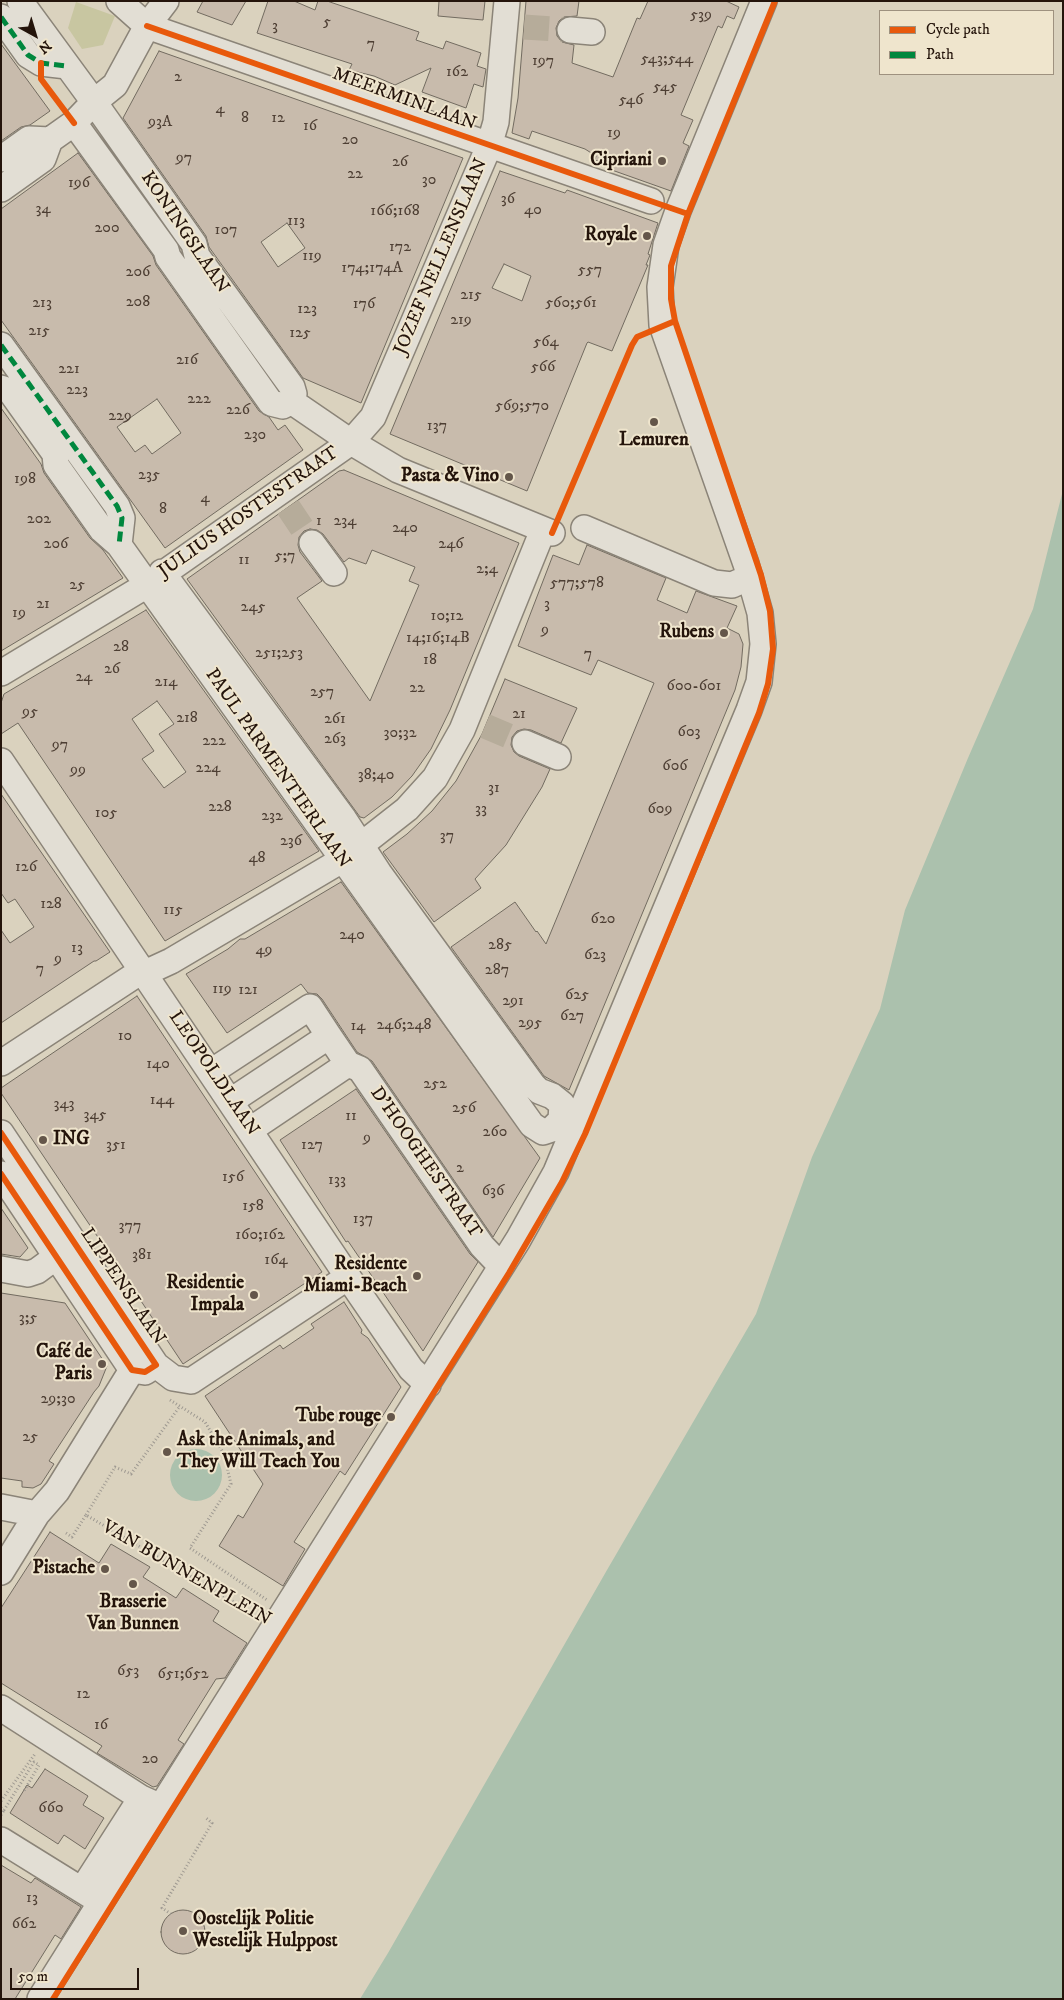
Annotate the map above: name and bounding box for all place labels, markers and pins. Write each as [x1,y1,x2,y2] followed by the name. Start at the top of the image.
[590,150,652,172] place label: Cipriani
[656,155,668,167] marker: Cipriani
[585,225,637,247] place label: Royale
[641,230,653,242] marker: Royale
[648,416,660,428] marker: Lemuren
[619,430,689,452] place label: Lemuren
[401,466,499,488] place label: Pasta & Vino
[503,471,515,483] marker: Pasta & Vino
[659,622,714,644] place label: Rubens
[718,627,730,639] marker: Rubens
[53,1129,89,1151] place label: ING
[37,1134,49,1146] marker: ING
[304,1254,407,1298] place label: Residente Miami-Beach
[411,1270,423,1282] marker: Residente Miami-Beach
[166,1273,244,1317] place label: Residentie Impala
[248,1289,260,1301] marker: Residentie Impala
[36,1342,92,1386] place label: Café de Paris
[96,1358,108,1370] marker: Café de Paris
[295,1406,381,1428] place label: Tube rouge
[385,1411,397,1423] marker: Tube rouge
[177,1430,340,1474] place label: Ask the Animals, and They Will Teach You
[161,1446,173,1458] marker: Ask the Animals, and They Will Teach You
[33,1558,95,1580] place label: Pistache
[99,1563,111,1575] marker: Pistache
[127,1578,139,1590] marker: Brasserie Van Bunnen
[87,1592,179,1636] place label: Brasserie Van Bunnen
[193,1909,338,1953] place label: Oostelijk Politie Westelijk Hulppost
[177,1925,189,1937] marker: Oostelijk Politie Westelijk Hulppost

